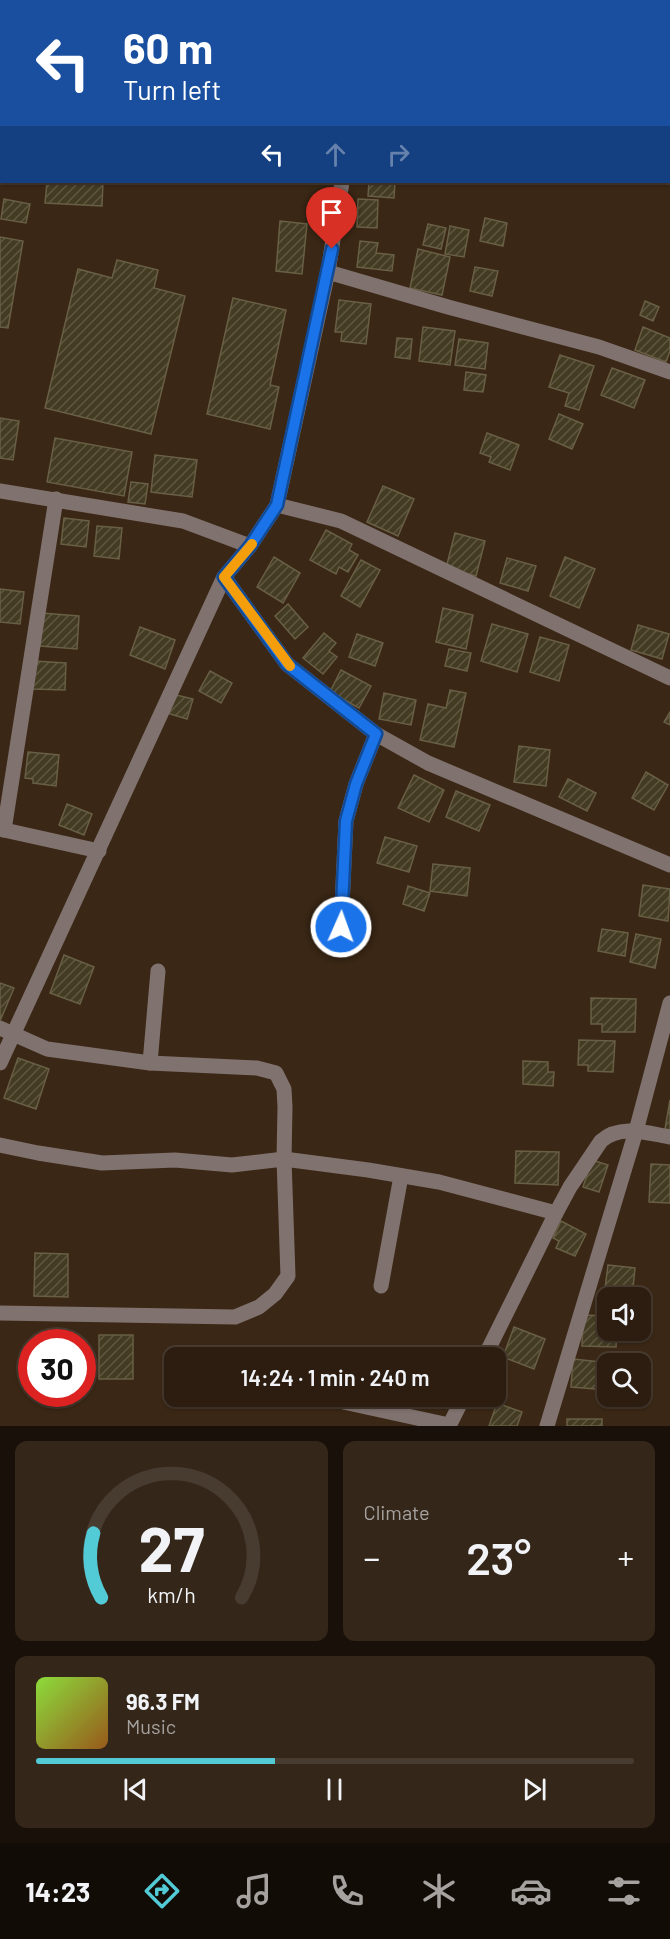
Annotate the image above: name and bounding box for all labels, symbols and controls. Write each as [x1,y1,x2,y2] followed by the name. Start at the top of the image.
[123,22,213,72] text: 60 m
[24,24,102,102] icon: left
[123,73,221,105] text: Turn left
[256,138,289,171] icon: left
[319,138,352,171] icon: ahead
[382,138,415,171] icon: right
[306,187,357,249] pin
[315,196,348,229] icon: arrive
[309,895,373,959] position arrow
[597,1287,651,1407] map controls
[597,1287,651,1341] button: sound
[18,1329,96,1407] speed limit sign: 30
[597,1353,651,1407] button: search
[240,1364,430,1390] text: 14:24 · 1 min · 240 m
[364,1500,430,1524] text: Climate
[138,1510,204,1584] text: 27
[466,1530,531,1584] text: 23°
[364,1537,380,1577] text: −
[618,1537,634,1577] text: +
[147,1582,196,1607] text: km/h
[126,1688,200,1714] text: 96.3 FM
[126,1714,176,1738] text: Music
[119,1773,152,1806] icon: previous
[318,1773,351,1806] icon: pause
[518,1773,551,1806] icon: next
[141,1870,183,1912] icon: directions
[233,1870,275,1912] icon: music
[326,1870,368,1912] icon: phone
[418,1870,460,1912] icon: climate
[510,1870,552,1912] icon: car
[603,1870,645,1912] icon: filters
[25,1875,90,1907] text: 14:23

